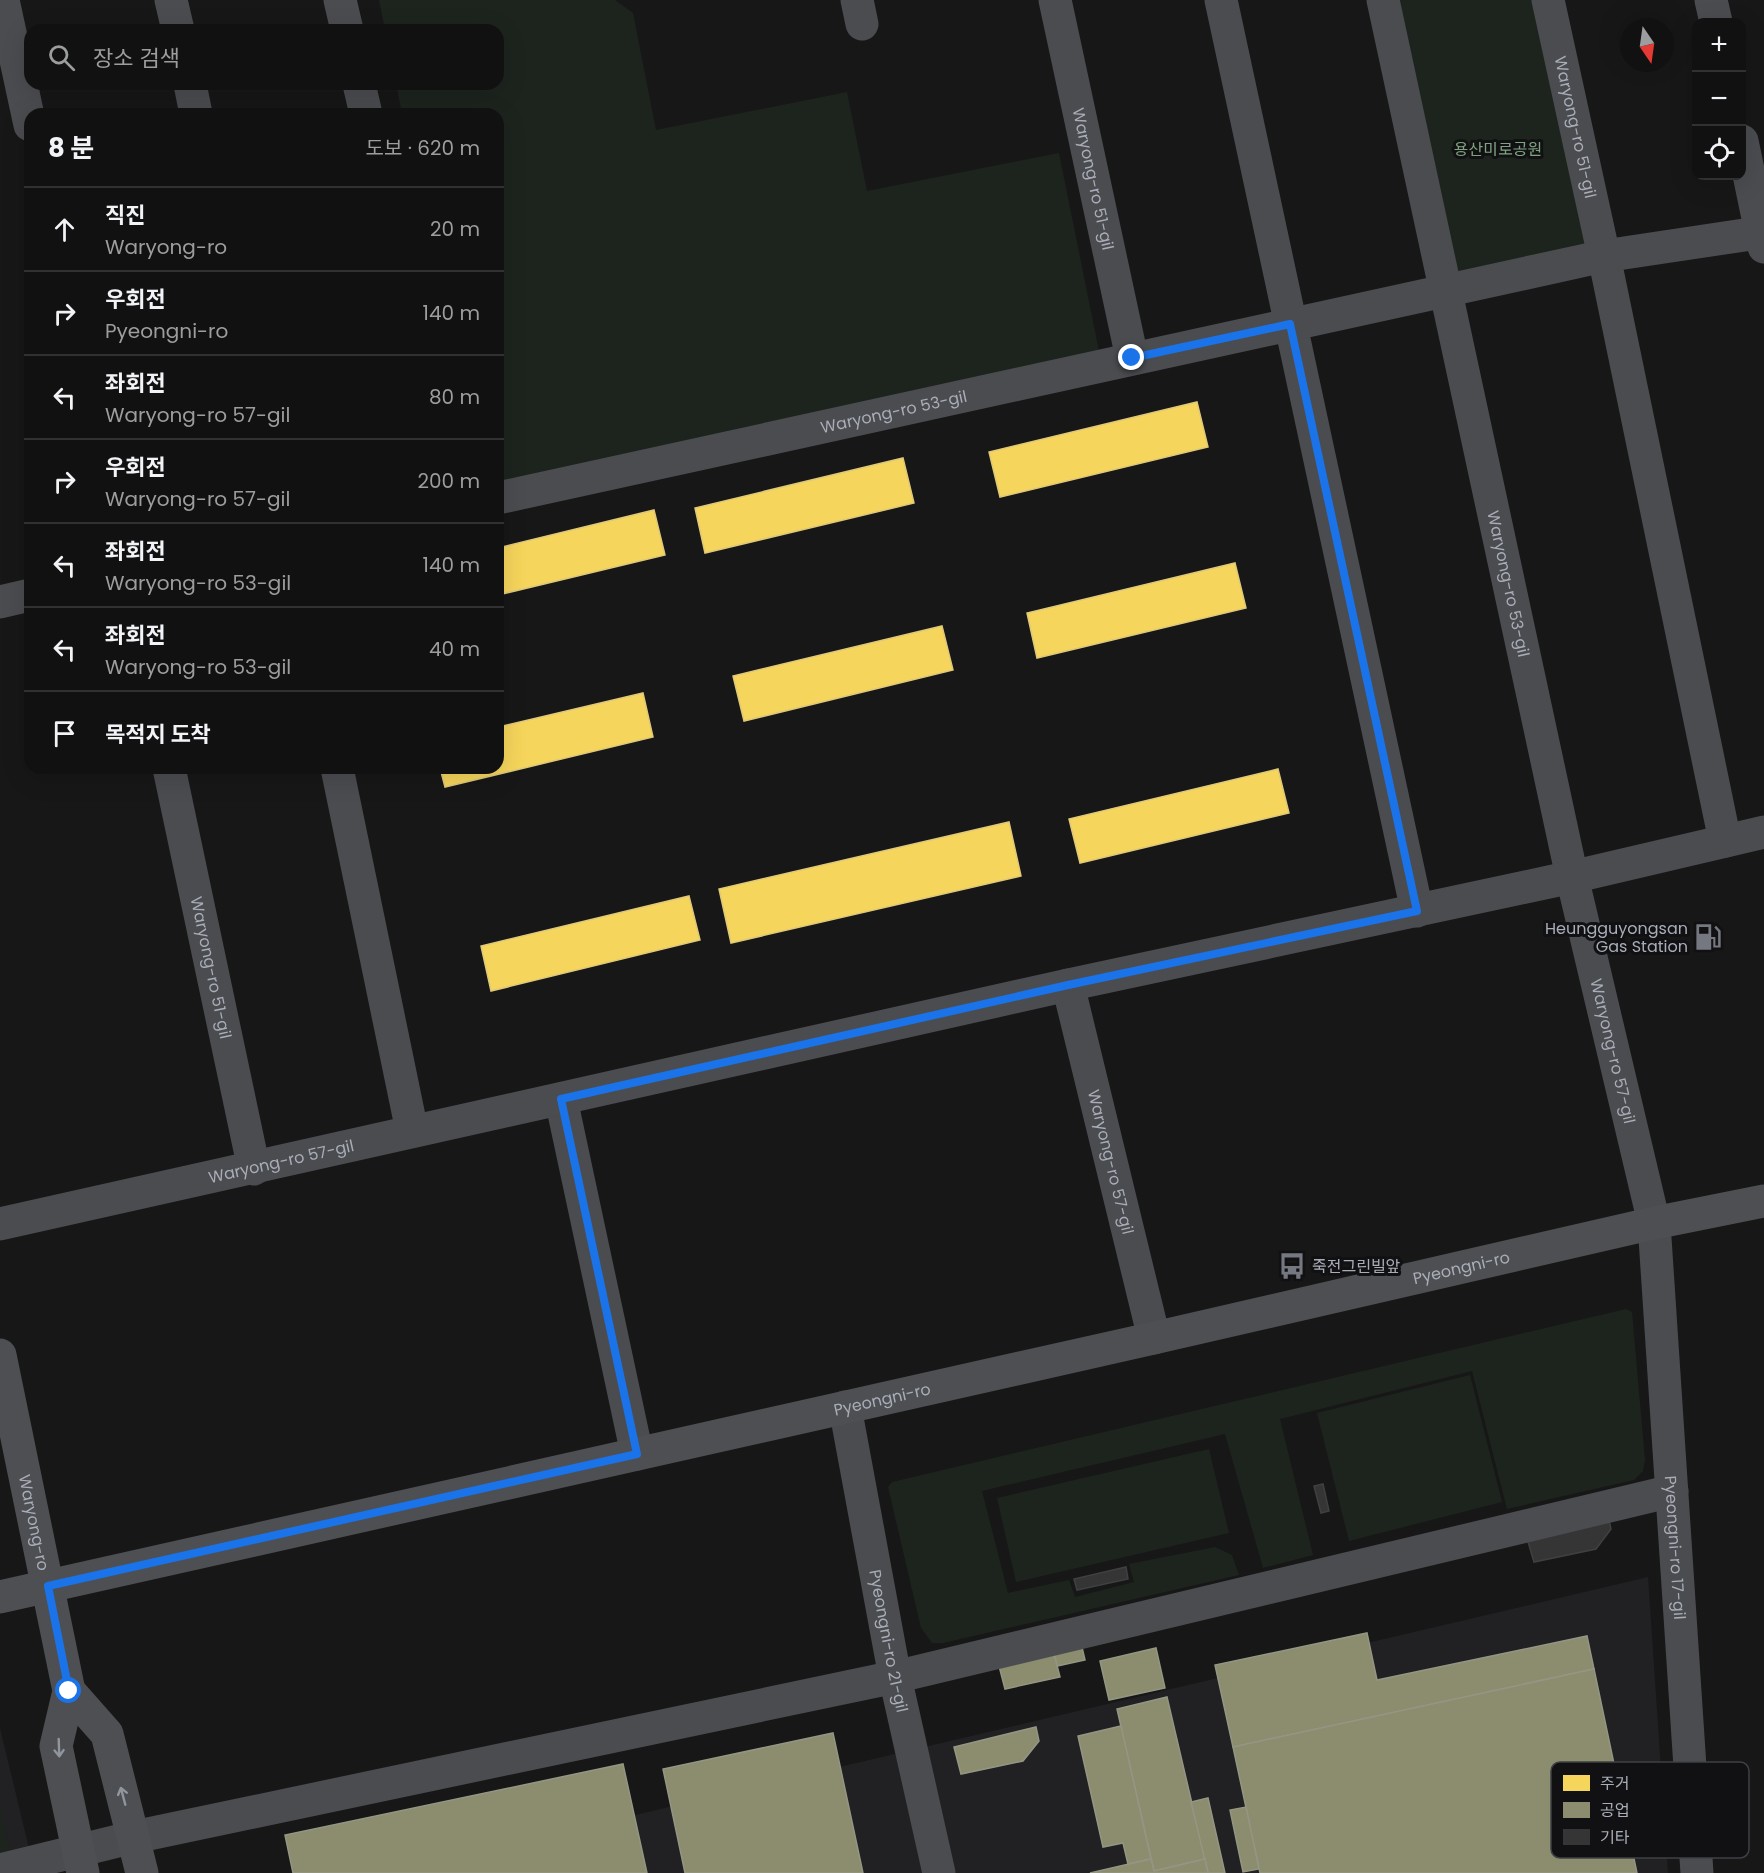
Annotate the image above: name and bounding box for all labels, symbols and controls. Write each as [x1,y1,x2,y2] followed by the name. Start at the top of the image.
[1620,18,1674,72] north arrow
[1692,18,1746,180] map controls
[1692,18,1746,72] button: +
[24,24,504,90] search box
[45,41,78,74] icon: search
[93,43,180,74] text: 장소 검색
[1549,54,1602,200] street label: Waryong-ro 51-gil
[1692,72,1746,126] button: −
[1067,106,1120,252] street label: Waryong-ro 51-gil
[1692,126,1746,180] button: locate
[48,130,94,166] text: 8 분
[366,134,480,162] text: 도보 · 620 m
[1454,138,1542,161] park label: 용산미로공원
[105,200,145,231] text: 직진
[48,213,81,246] icon: ahead
[430,215,480,243] text: 20 m
[105,233,227,261] text: Waryong-ro
[105,284,166,315] text: 우회전
[48,297,81,330] icon: right
[423,299,480,327] text: 140 m
[105,317,228,345] text: Pyeongni-ro
[1118,344,1144,370] route end
[105,368,166,399] text: 좌회전
[48,381,81,414] icon: left
[429,383,480,411] text: 80 m
[818,384,969,439] street label: Waryong-ro 53-gil
[105,401,290,429] text: Waryong-ro 57-gil
[105,452,166,483] text: 우회전
[48,465,81,498] icon: right
[417,467,480,495] text: 200 m
[105,485,290,513] text: Waryong-ro 57-gil
[1482,508,1536,659] street label: Waryong-ro 53-gil
[105,536,166,567] text: 좌회전
[48,549,81,582] icon: left
[423,551,480,579] text: 140 m
[105,569,291,597] text: Waryong-ro 53-gil
[105,620,166,651] text: 좌회전
[48,633,81,666] icon: left
[429,635,480,663] text: 40 m
[105,653,291,681] text: Waryong-ro 53-gil
[48,717,81,750] icon: arrive
[105,719,211,750] text: 목적지 도착
[185,894,238,1041] street label: Waryong-ro 51-gil
[1545,917,1688,958] place label: Heungguyongsan Gas Station
[1693,922,1723,952] fuel station icon: Heungguyongsan Gas Station
[1585,976,1642,1126] street label: Waryong-ro 57-gil
[1082,1087,1140,1237] street label: Waryong-ro 57-gil
[206,1134,356,1189] street label: Waryong-ro 57-gil
[1411,1245,1512,1290] street label: Pyeongni-ro
[1277,1251,1307,1281] bus stop icon: 죽전그린빌앞
[1312,1255,1401,1278] place label: 죽전그린빌앞
[831,1377,933,1421] street label: Pyeongni-ro
[13,1472,56,1573] street label: Waryong-ro
[1659,1475,1692,1620] street label: Pyeongni-ro 17-gil
[864,1568,914,1715] street label: Pyeongni-ro 21-gil
[55,1677,81,1703] route start
[53,1738,64,1757] one-way arrow
[1551,1762,1749,1858] legend
[1600,1772,1629,1795] text: 주거
[117,1787,129,1806] one-way arrow
[1600,1799,1629,1822] text: 공업
[1600,1826,1630,1849] text: 기타

